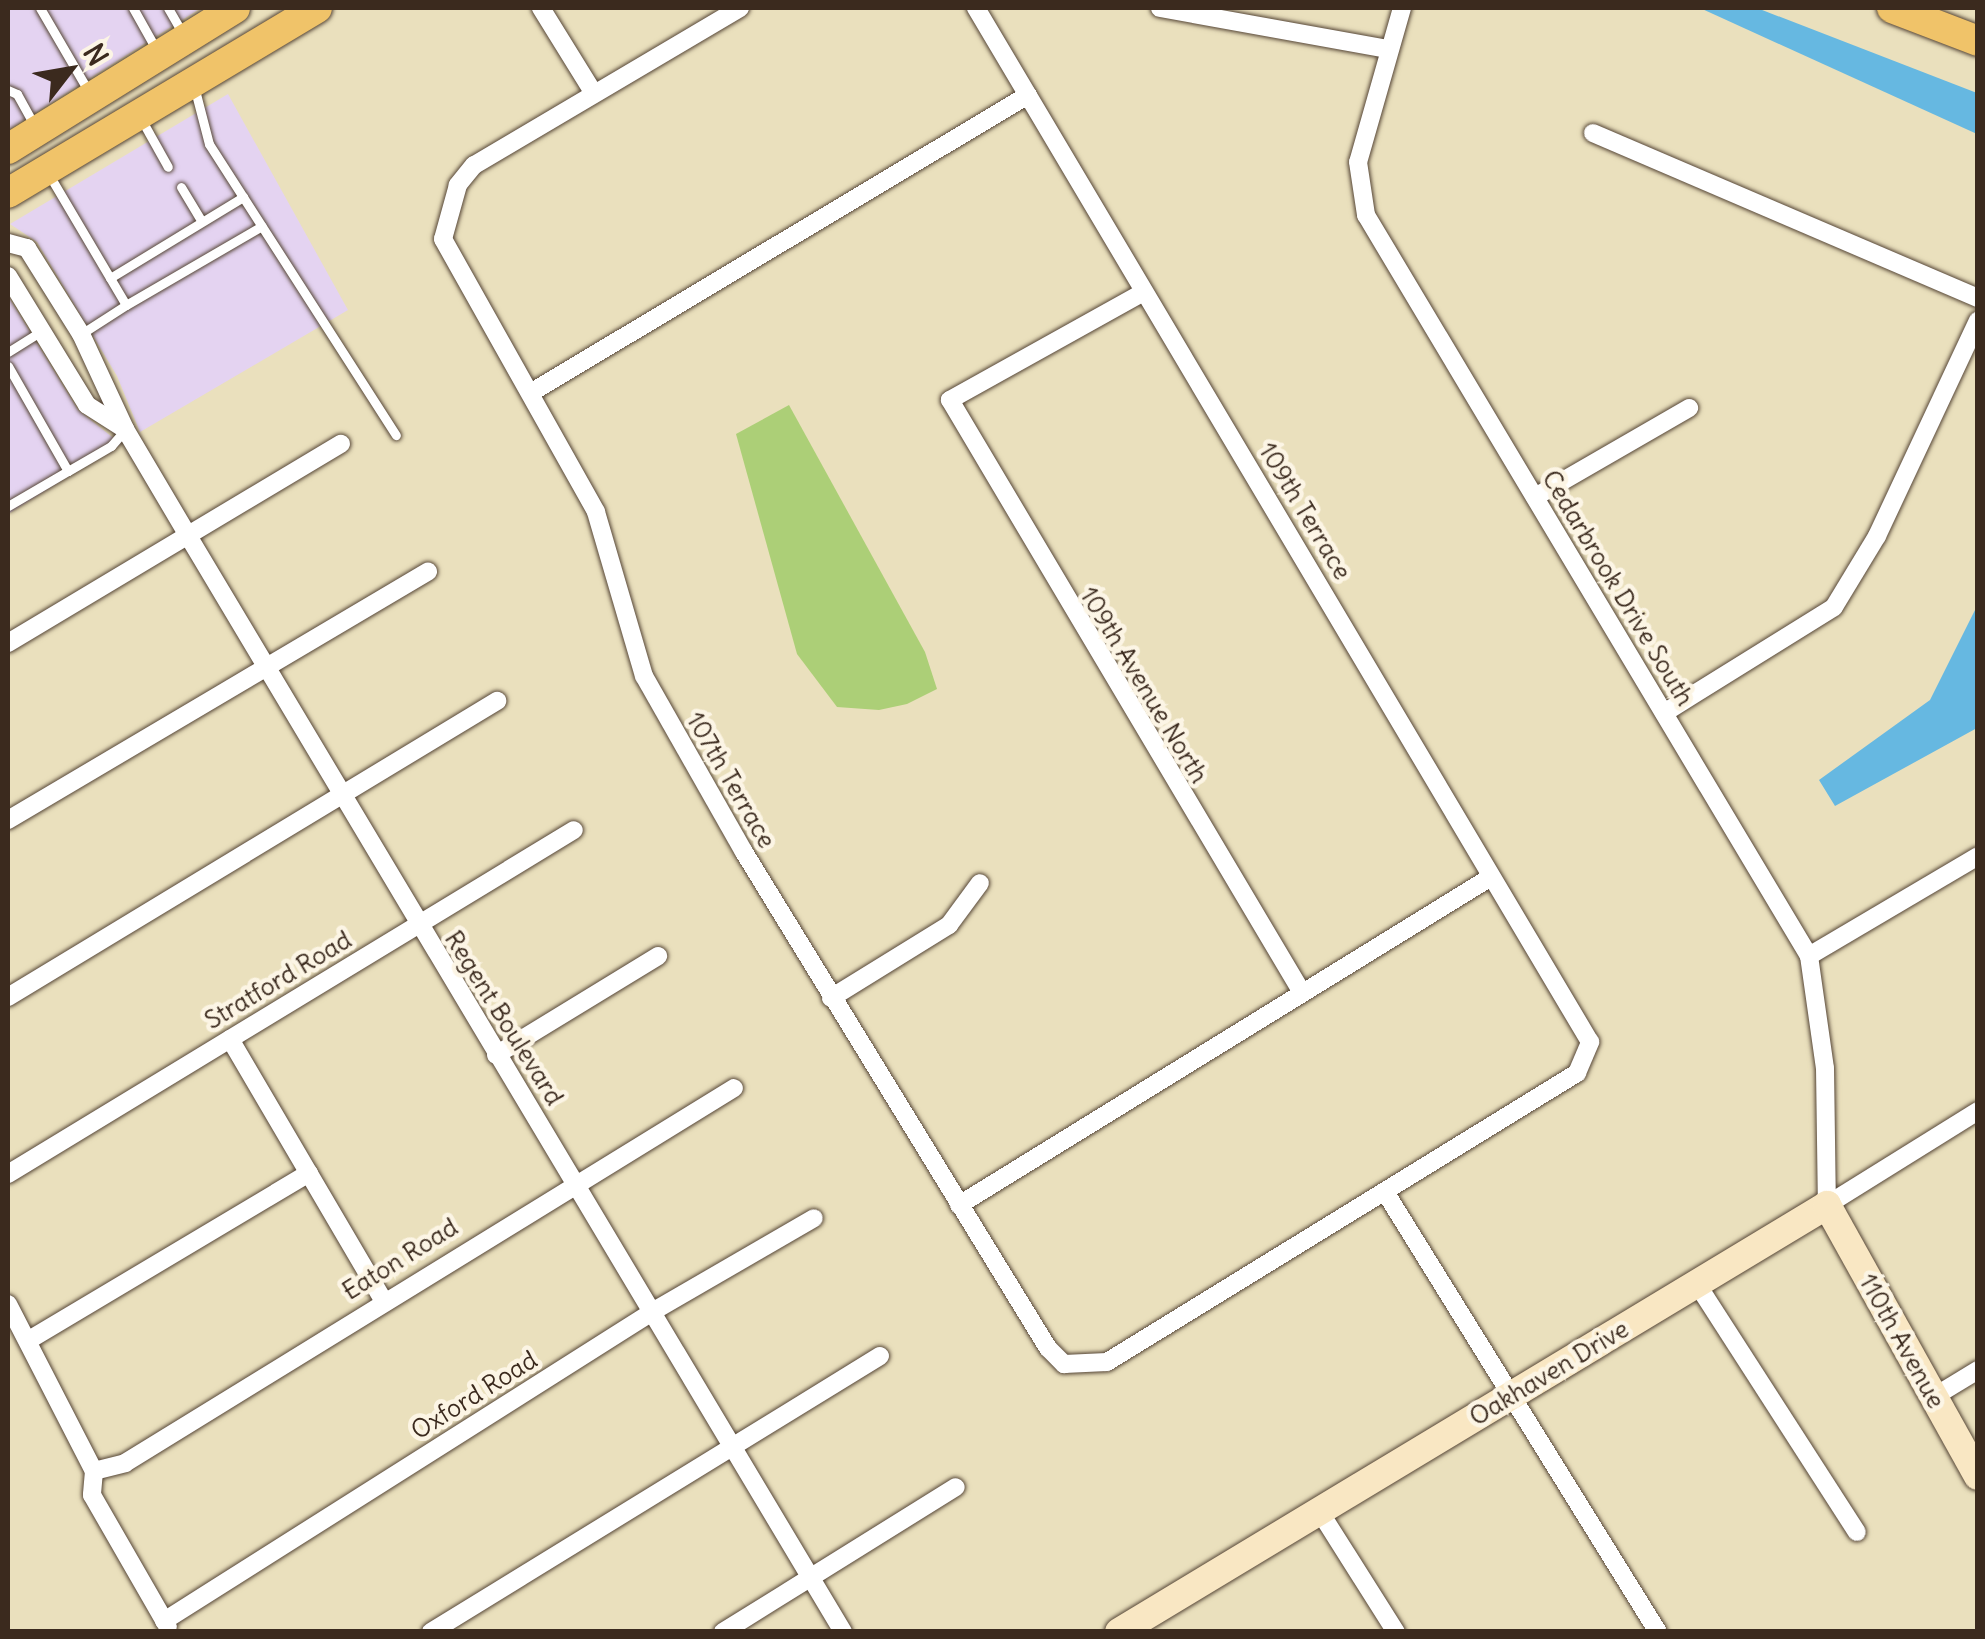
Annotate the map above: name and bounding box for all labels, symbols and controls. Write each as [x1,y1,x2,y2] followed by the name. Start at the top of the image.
[20,20,120,120] north arrow
[75,37,116,72] text: N
[1252,437,1358,585] street label: 109th Terrace
[1536,465,1700,711] street label: Cedarbrook Drive South
[1074,582,1214,788] street label: 109th Avenue North
[680,707,782,853] street label: 107th Terrace
[199,924,357,1036] street label: Stratford Road
[438,925,570,1111] street label: Regent Boulevard
[337,1212,463,1306] street label: Eaton Road
[1853,1269,1951,1413] street label: 110th Avenue
[1464,1314,1634,1432] street label: Oakhaven Drive
[406,1344,542,1446] street label: Oxford Road

